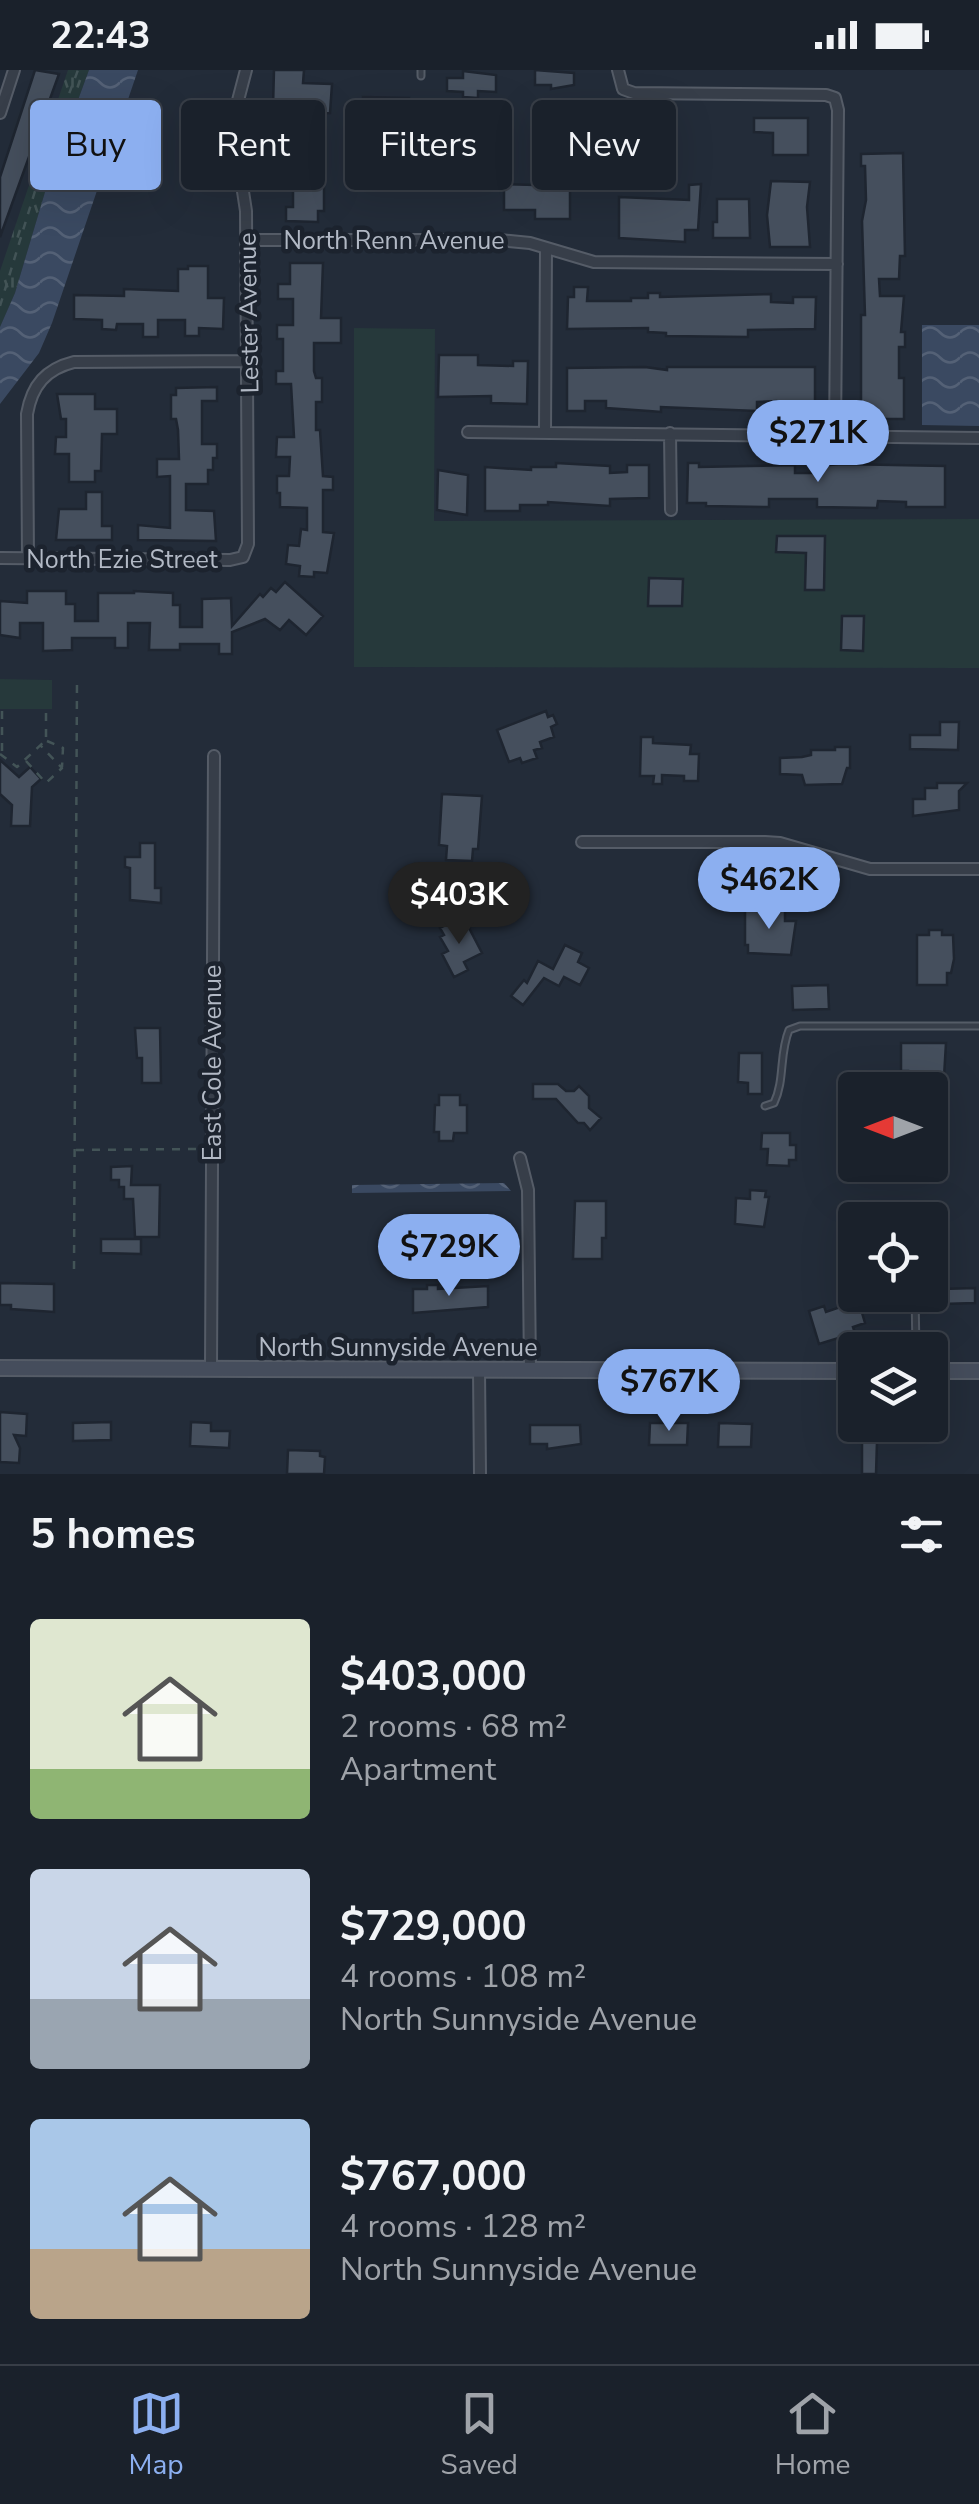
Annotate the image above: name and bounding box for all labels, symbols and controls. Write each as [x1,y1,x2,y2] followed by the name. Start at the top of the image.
[50,10,151,61] text: 22:43
[30,100,161,190] chip: Buy
[181,100,325,190] chip: Rent
[345,100,512,190] chip: Filters
[532,100,676,190] chip: New
[283,224,505,258] street label: North Renn Avenue
[231,232,267,394] street label: Lester Avenue
[748,400,888,485] pin: $271K
[769,411,867,454] text: $271K
[26,543,218,577] street label: North Ezie Street
[699,847,839,932] pin: $462K
[720,858,818,901] text: $462K
[389,862,529,947] pin: $403K
[410,873,508,916] text: $403K
[196,965,230,1161] street label: East Cole Avenue
[838,1072,948,1182] north arrow
[838,1072,948,1442] map controls
[838,1202,948,1312] button: locate
[379,1214,519,1299] pin: $729K
[400,1225,498,1268] text: $729K
[259,1331,537,1365] street label: North Sunnyside Avenue
[838,1332,948,1442] button: layers
[599,1349,739,1434] pin: $767K
[620,1360,718,1403] text: $767K
[30,1506,195,1563] text: 5 homes
[894,1507,949,1562] icon: filters
[340,1648,527,1705] text: $403,000
[110,1659,230,1779] icon: home
[340,1705,567,1748] text: 2 rooms · 68 m²
[340,1748,496,1791] text: Apartment
[340,1898,527,1955] text: $729,000
[110,1909,230,2029] icon: home
[340,1955,586,1998] text: 4 rooms · 108 m²
[340,1998,697,2041] text: North Sunnyside Avenue
[340,2148,527,2205] text: $767,000
[110,2159,230,2279] icon: home
[340,2205,586,2248] text: 4 rooms · 128 m²
[340,2248,697,2291] text: North Sunnyside Avenue
[128,2386,184,2484] tab: Map
[440,2386,518,2484] tab: Saved
[775,2386,851,2484] tab: Home

